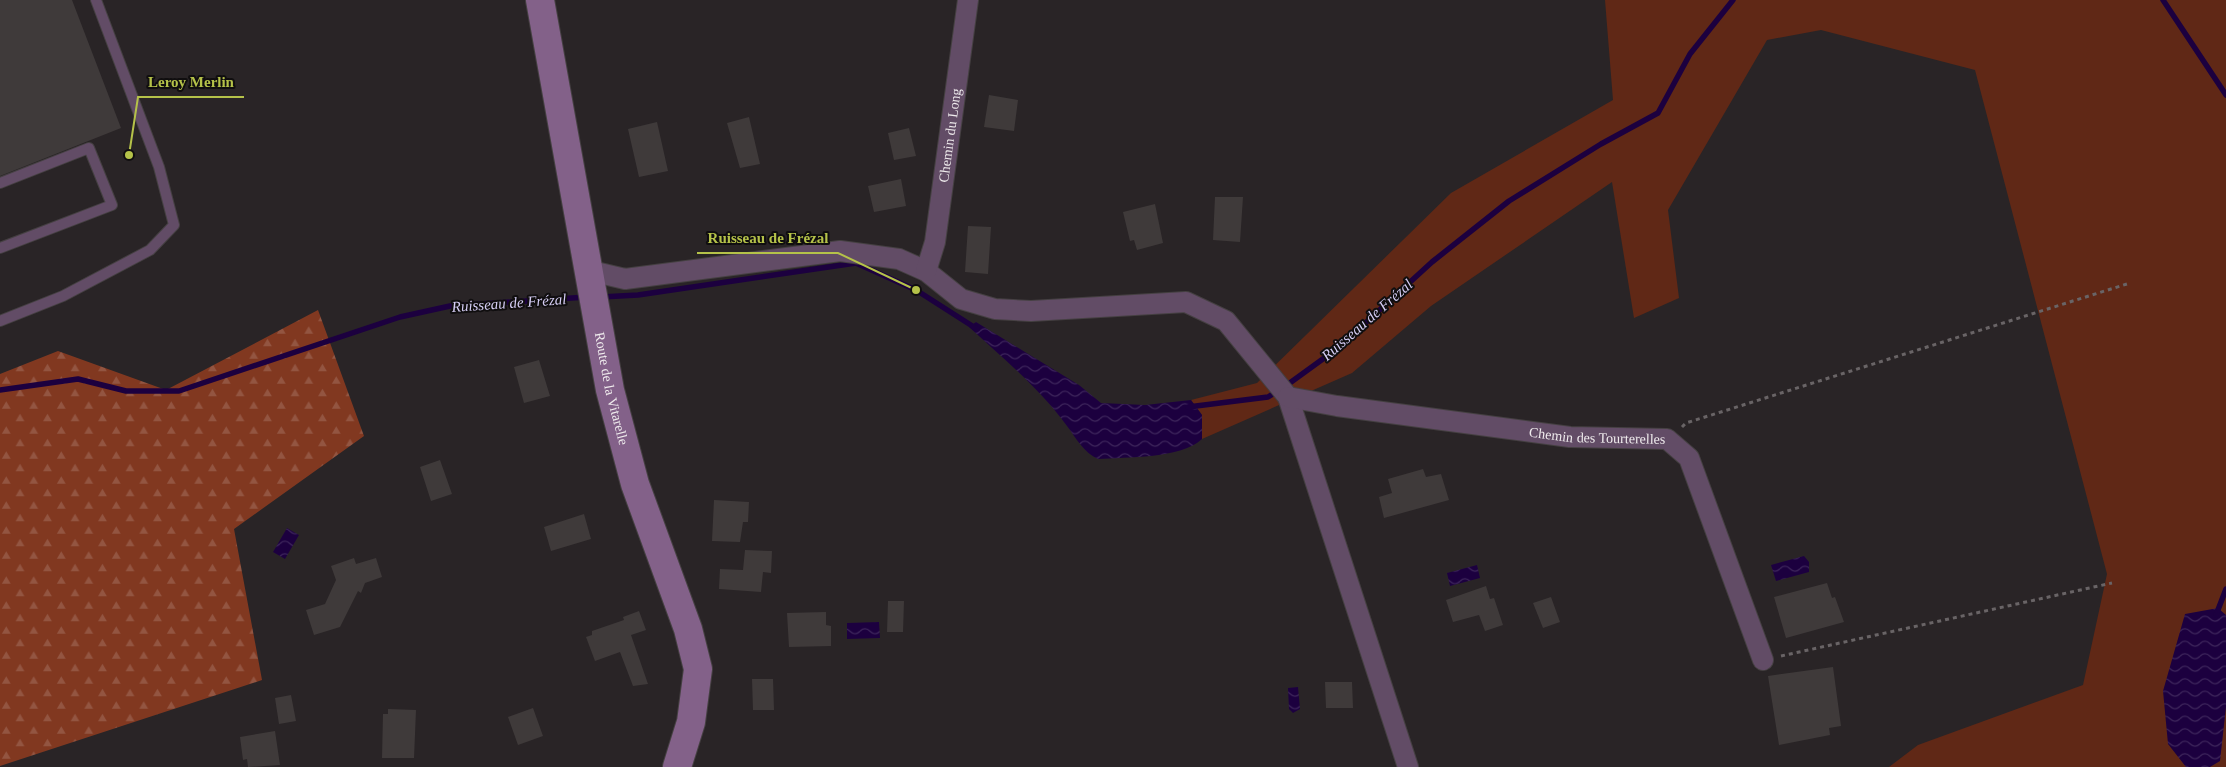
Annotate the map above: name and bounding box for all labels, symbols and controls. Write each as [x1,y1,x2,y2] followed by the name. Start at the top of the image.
[138,67,244,97] callout: Leroy Merlin
[148,74,235,90] text: Leroy Merlin
[936,87,964,183] street label: Chemin du Long
[697,223,838,253] callout: Ruisseau de Frézal
[708,230,828,246] text: Ruisseau de Frézal
[1318,276,1416,364] water label: Ruisseau de Frézal
[450,291,567,315] water label: Ruisseau de Frézal
[592,331,631,447] street label: Route de la Vitarelle
[1528,425,1665,447] street label: Chemin des Tourterelles

